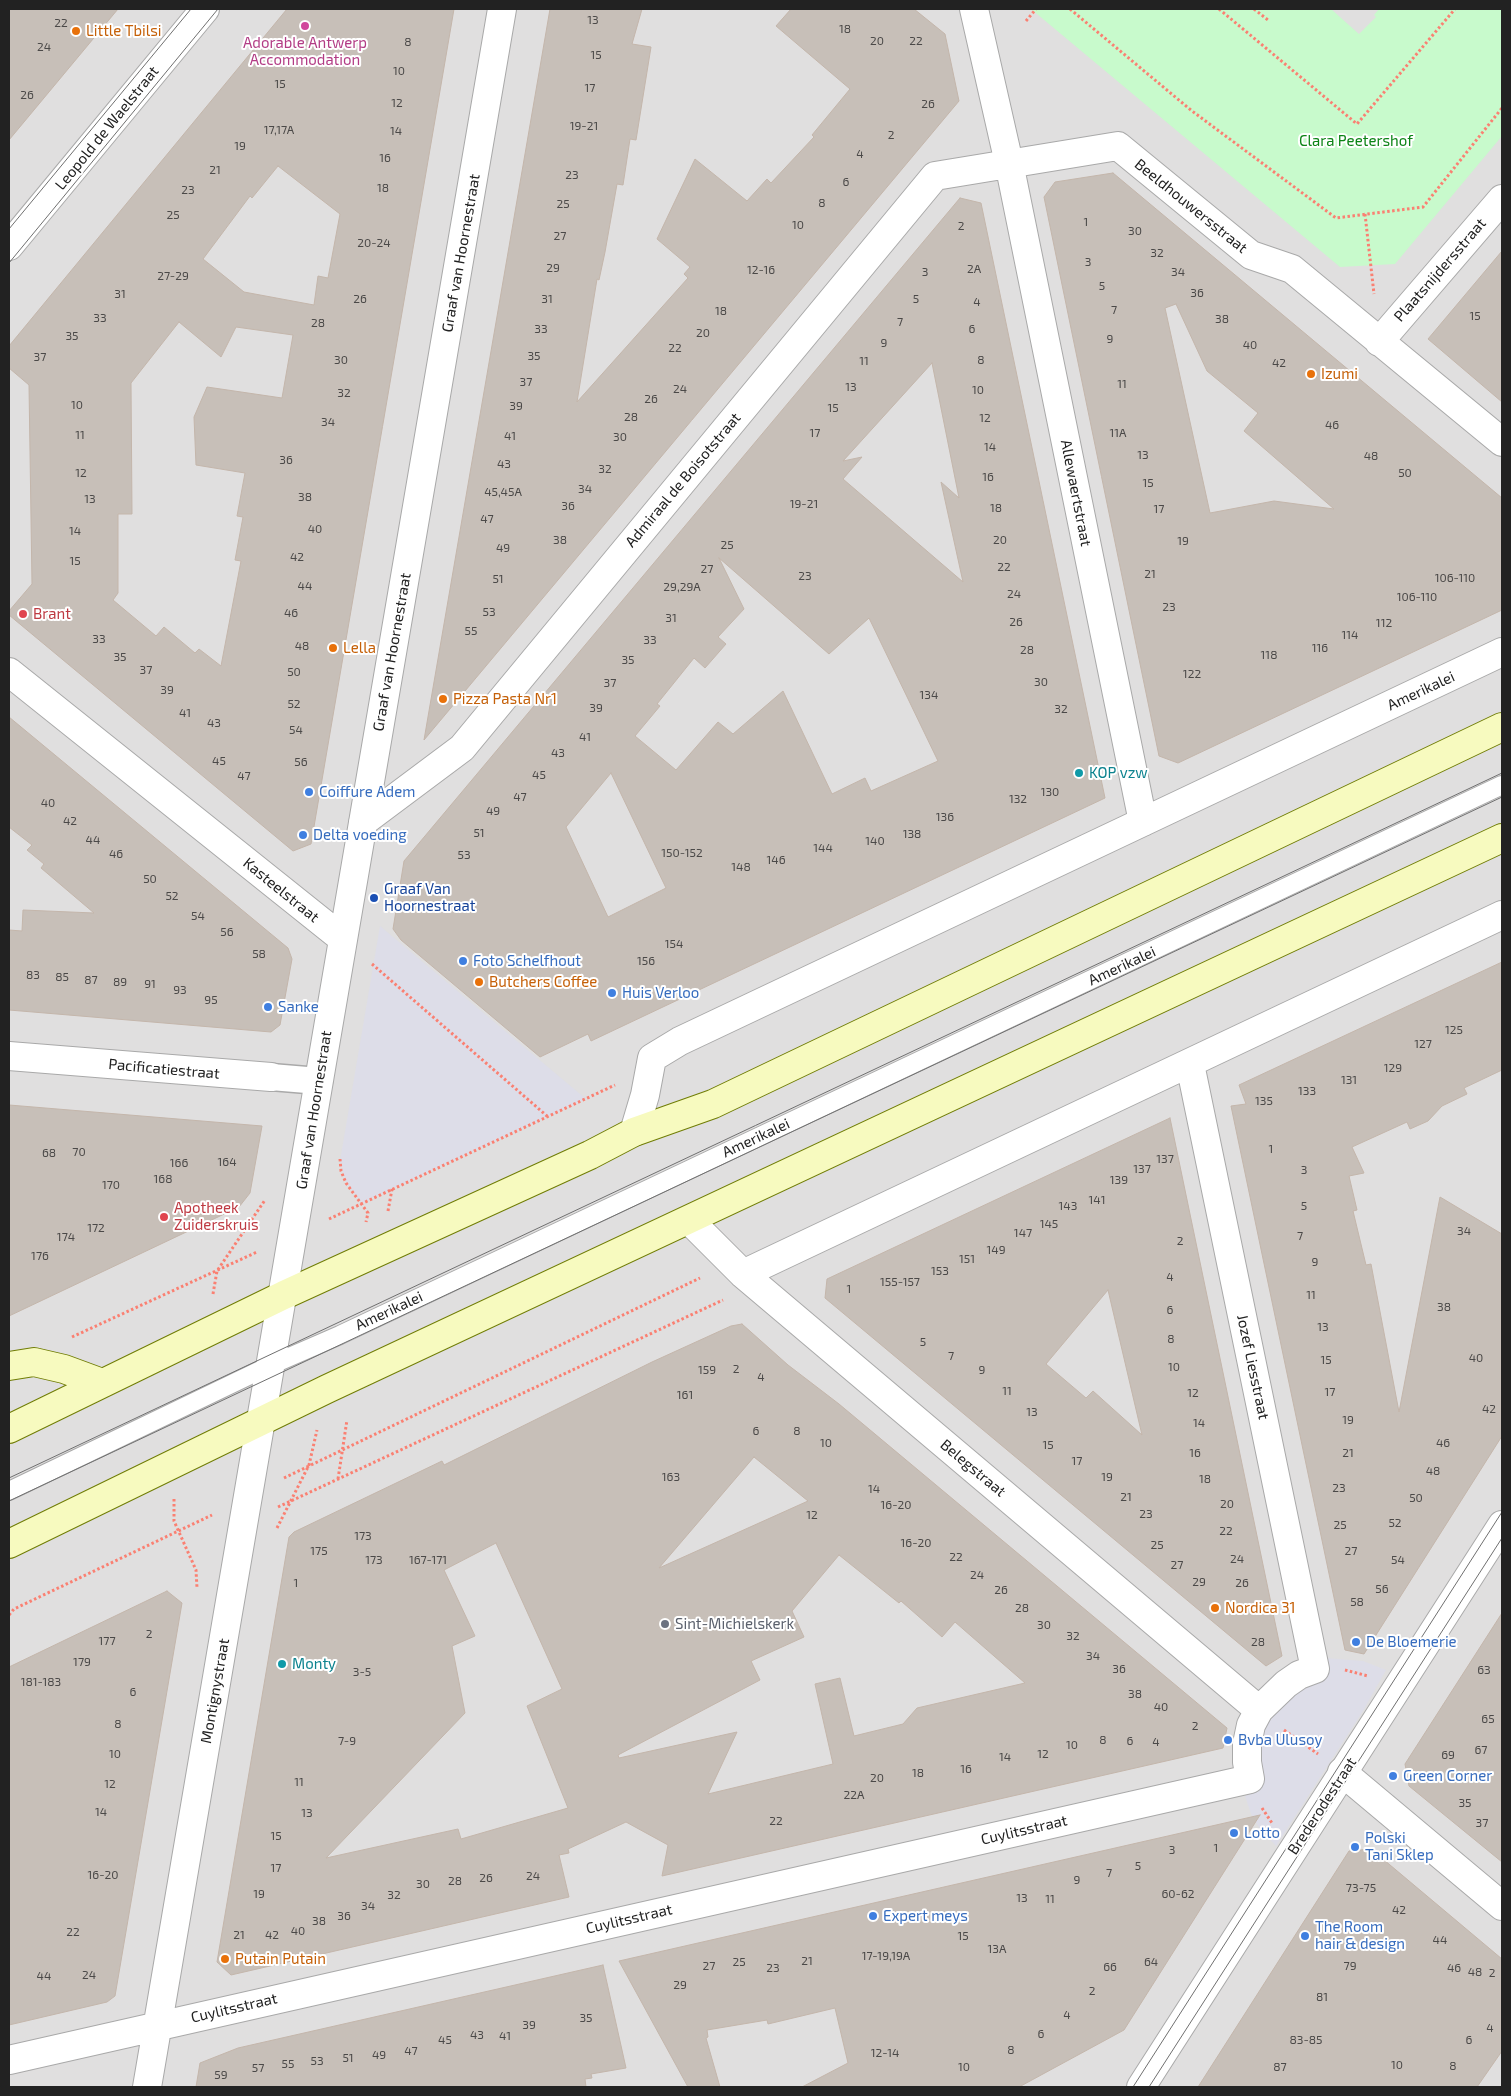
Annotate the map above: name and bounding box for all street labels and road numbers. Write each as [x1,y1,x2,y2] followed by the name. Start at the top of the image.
[51,62,163,194] street label: Leopold de Waelstraat
[1131,155,1251,257] street label: Beeldhouwersstraat
[438,172,484,334] street label: Graaf van Hoornestraat
[1390,215,1490,325] street label: Plaatsnijdersstraat
[621,409,745,551] street label: Admiraal de Boisotstraat
[1057,438,1095,548] street label: Allewaertstraat
[369,571,415,733] street label: Graaf van Hoornestraat
[1384,668,1458,714] street label: Amerikalei
[239,854,323,926] street label: Kasteelstraat
[1085,943,1159,989] street label: Amerikalei
[293,1029,335,1191] street label: Graaf van Hoornestraat
[108,1055,220,1083] street label: Pacificatiestraat
[719,1115,793,1161] street label: Amerikalei
[352,1288,426,1334] street label: Amerikalei
[1233,1313,1273,1421] street label: Jozef Liesstraat
[937,1435,1009,1501] street label: Belegstraat
[197,1637,233,1745] street label: Montignystraat
[1284,1754,1360,1858] street label: Brederodestraat
[979,1811,1069,1849] street label: Cuylitsstraat
[584,1900,674,1938] street label: Cuylitsstraat
[189,1989,279,2027] street label: Cuylitsstraat

